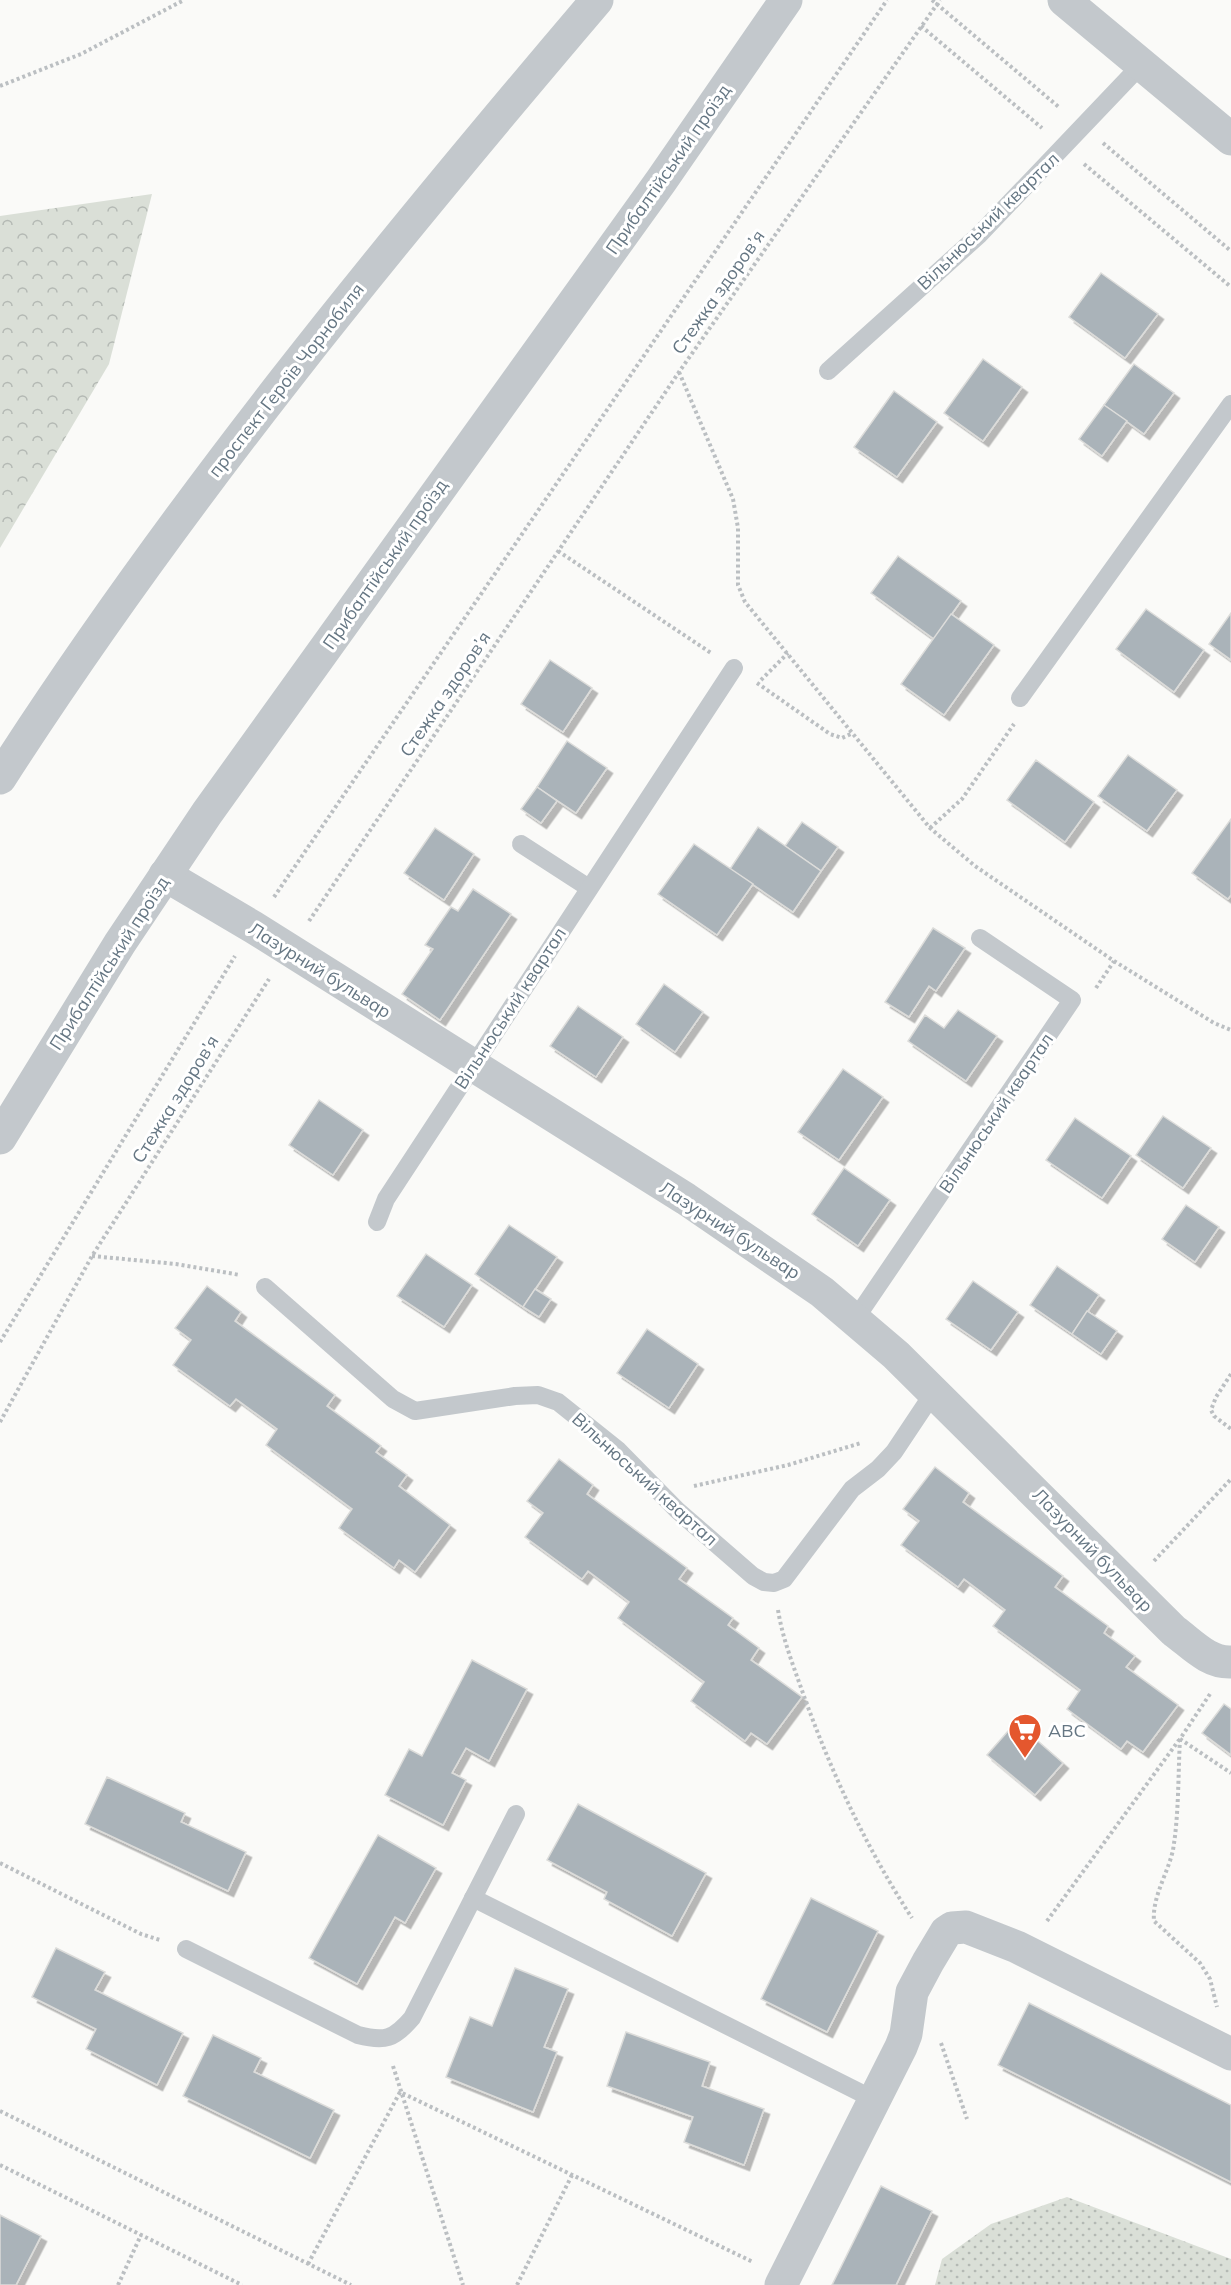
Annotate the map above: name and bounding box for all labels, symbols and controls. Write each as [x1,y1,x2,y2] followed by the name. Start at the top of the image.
[601,79,736,259] street label: Прибалтійський проїзд
[912,147,1064,295] street label: Вільнюський квартал
[667,225,769,359] street label: Стежка здоров’я
[203,278,369,482] street label: проспект Героїв Чорнобиля
[318,474,453,654] street label: Прибалтійський проїзд
[394,627,496,761] street label: Стежка здоров’я
[44,872,174,1054] street label: Прибалтійський проїзд
[245,917,395,1023] street label: Лазурний бульвар
[449,923,571,1093] street label: Вільнюський квартал
[934,1029,1058,1197] street label: Вільнюський квартал
[126,1031,224,1167] street label: Стежка здоров’я
[655,1176,805,1284] street label: Лазурний бульвар
[567,1407,723,1551] street label: Вільнюський квартал
[1028,1483,1158,1617] street label: Лазурний бульвар
[1007,1712,1043,1759] supermarket icon: АВС
[1048,1719,1086,1742] place label: АВС

